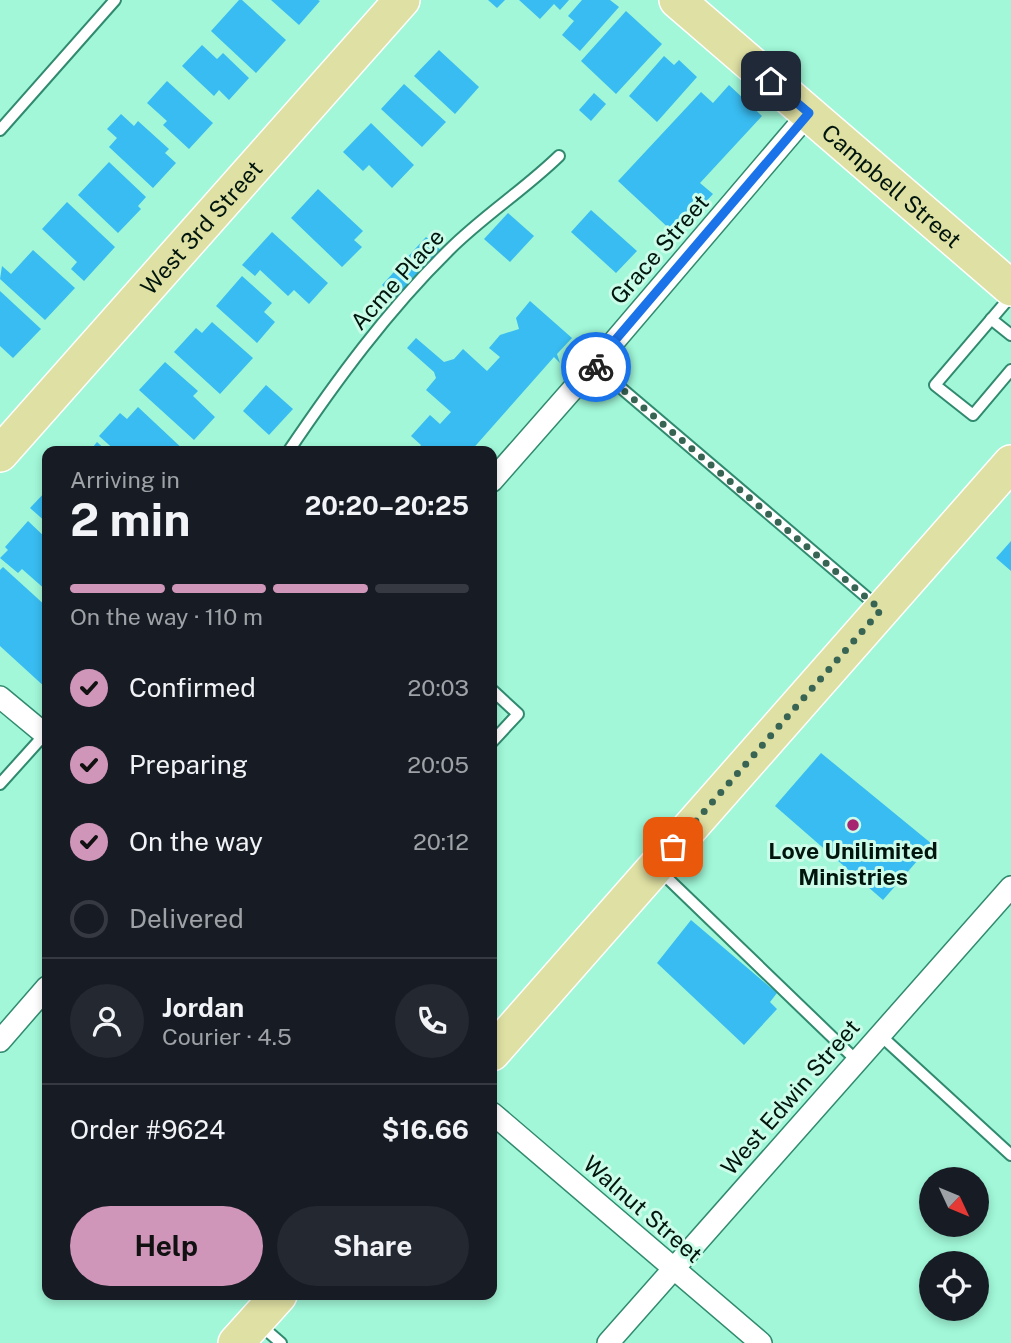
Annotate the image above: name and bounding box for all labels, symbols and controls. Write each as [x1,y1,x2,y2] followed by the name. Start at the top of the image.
[741,51,801,111] pin
[752,62,790,100] icon: home
[817,118,967,253] street label: Campbell Street
[135,155,267,300] street label: West 3rd Street
[604,189,714,309] street label: Grace Street
[345,223,449,335] street label: Acme Place
[561,332,631,402] courier
[577,348,615,386] icon: bike
[70,466,180,493] text: Arriving in
[305,490,469,521] text: 20:20–20:25
[70,492,190,546] text: 2 min
[70,603,263,630] text: On the way · 110 m
[70,669,108,707] icon: check
[129,672,256,703] text: Confirmed
[408,674,469,701] text: 20:03
[70,746,108,784] icon: check
[129,749,248,780] text: Preparing
[407,751,469,778] text: 20:05
[643,817,703,877] pin
[845,817,861,833] marker: Love Unilimited Ministries
[70,823,108,861] icon: check
[129,826,263,857] text: On the way
[413,828,469,855] text: 20:12
[654,828,692,866] icon: bag
[768,837,938,890] place label: Love Unilimited Ministries
[129,903,244,934] text: Delivered
[70,984,144,1058] button: person
[395,984,469,1058] button: phone
[162,992,244,1023] text: Jordan
[715,1014,865,1180] street label: West Edwin Street
[162,1023,292,1050] text: Courier · 4.5
[70,1114,225,1145] text: Order #9624
[382,1114,469,1145] text: $16.66
[578,1150,708,1268] street label: Walnut Street
[919,1167,989,1237] north arrow
[919,1167,989,1321] map controls
[70,1206,263,1286] button: Help
[277,1206,469,1286] button: Share
[919,1251,989,1321] button: locate

